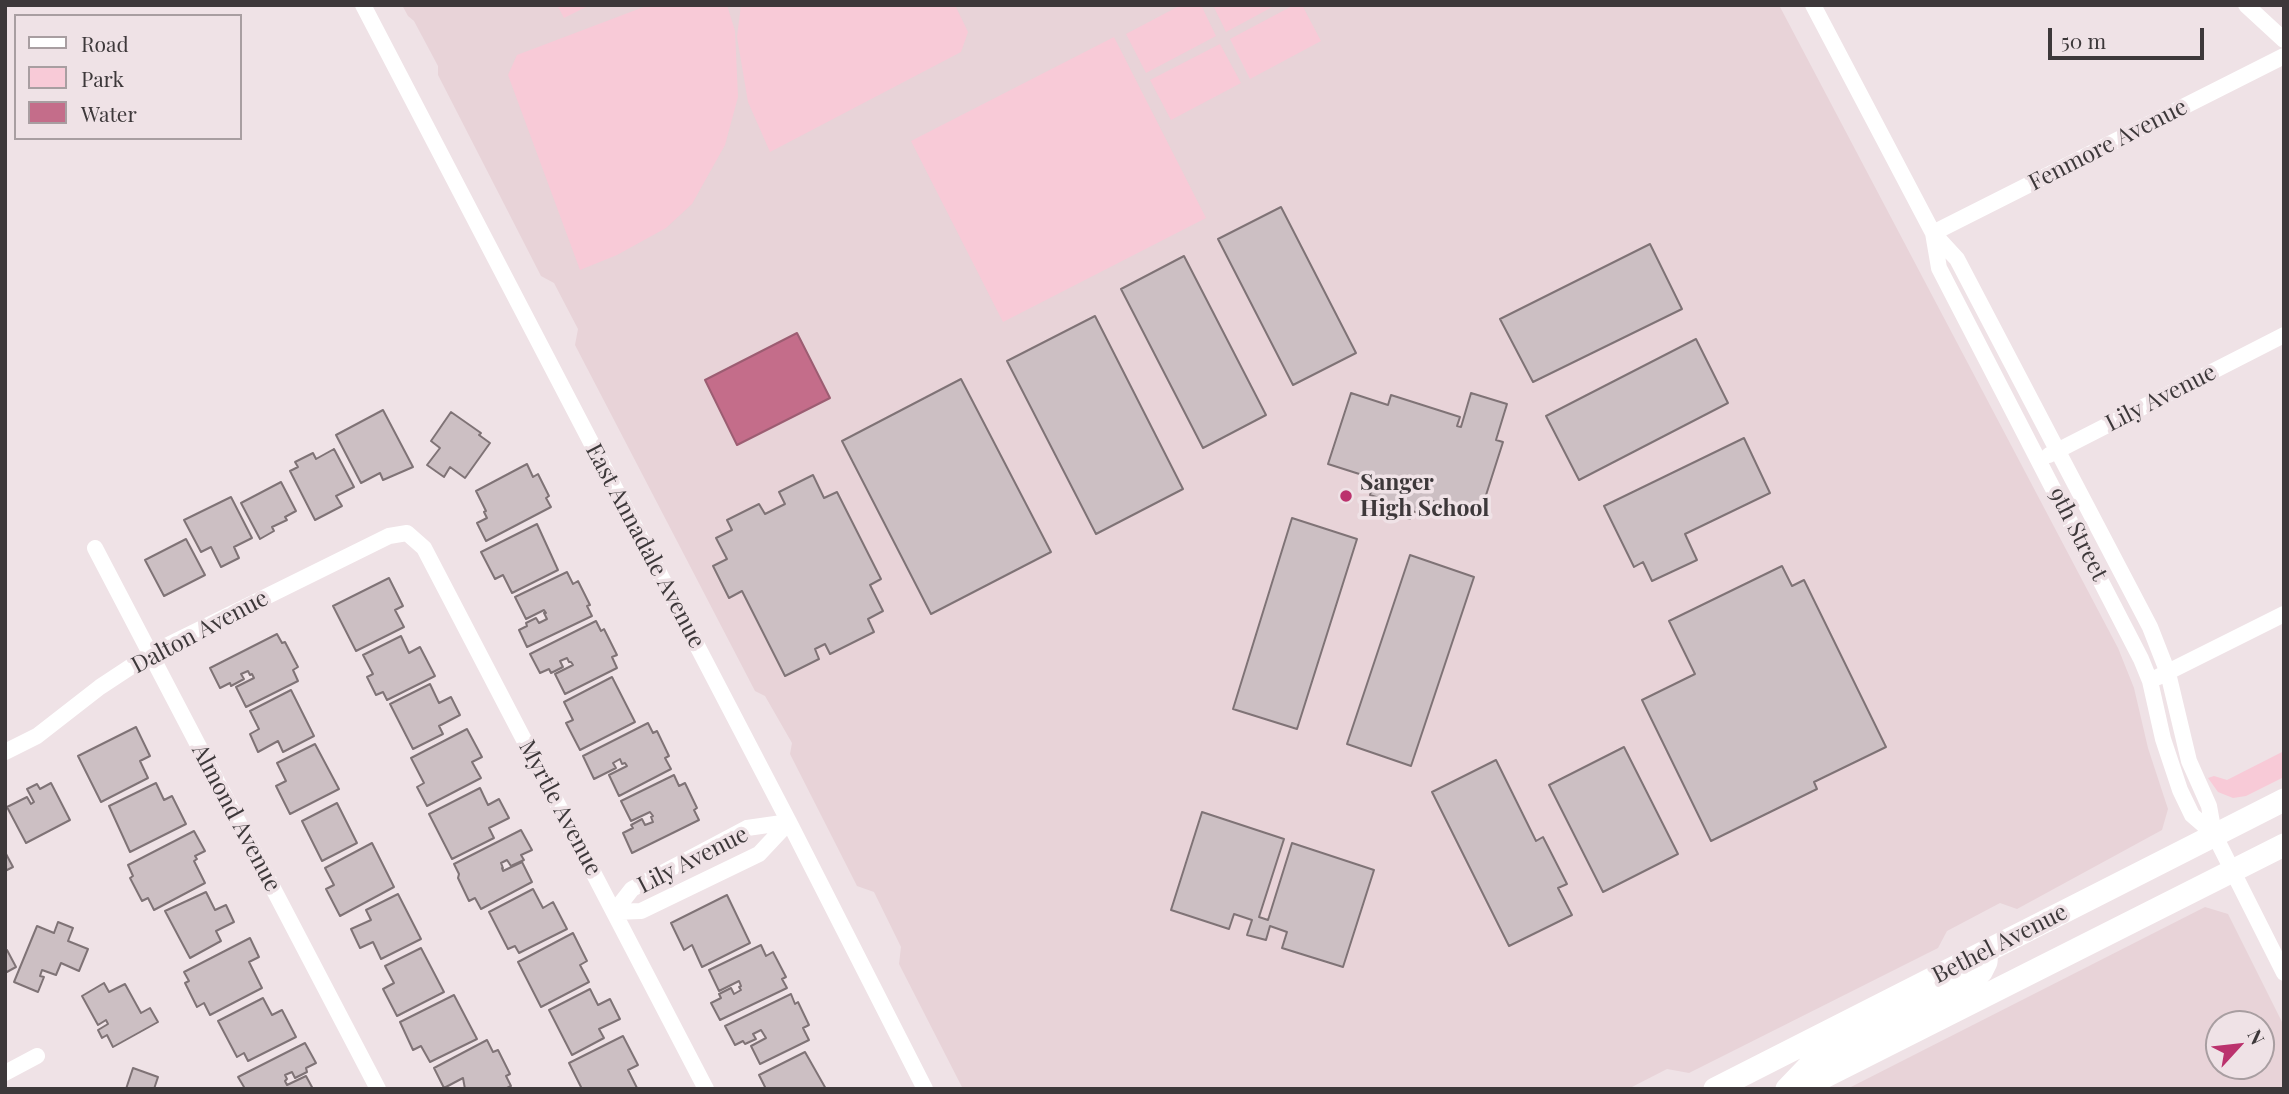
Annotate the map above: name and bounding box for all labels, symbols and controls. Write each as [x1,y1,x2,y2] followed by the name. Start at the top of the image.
[14,14,242,140] legend
[2051,14,2207,58] scale bar
[2061,26,2106,54] text: 50 m
[81,29,129,57] text: Road
[81,64,124,92] text: Park
[2024,93,2192,197] street label: Fenmore Avenue
[81,99,137,127] text: Water
[2101,358,2221,438] street label: Lily Avenue
[579,439,711,653] street label: East Annadale Avenue
[1360,469,1489,523] place label: Sanger High School
[2043,483,2113,585] street label: 9th Street
[1338,488,1354,504] marker: Sanger High School
[127,584,273,680] street label: Dalton Avenue
[513,736,607,880] street label: Myrtle Avenue
[186,740,286,896] street label: Almond Avenue
[633,820,753,900] street label: Lily Avenue
[1928,898,2072,990] street label: Bethel Avenue
[2205,1010,2275,1080] north arrow
[2242,1024,2272,1048] text: N

